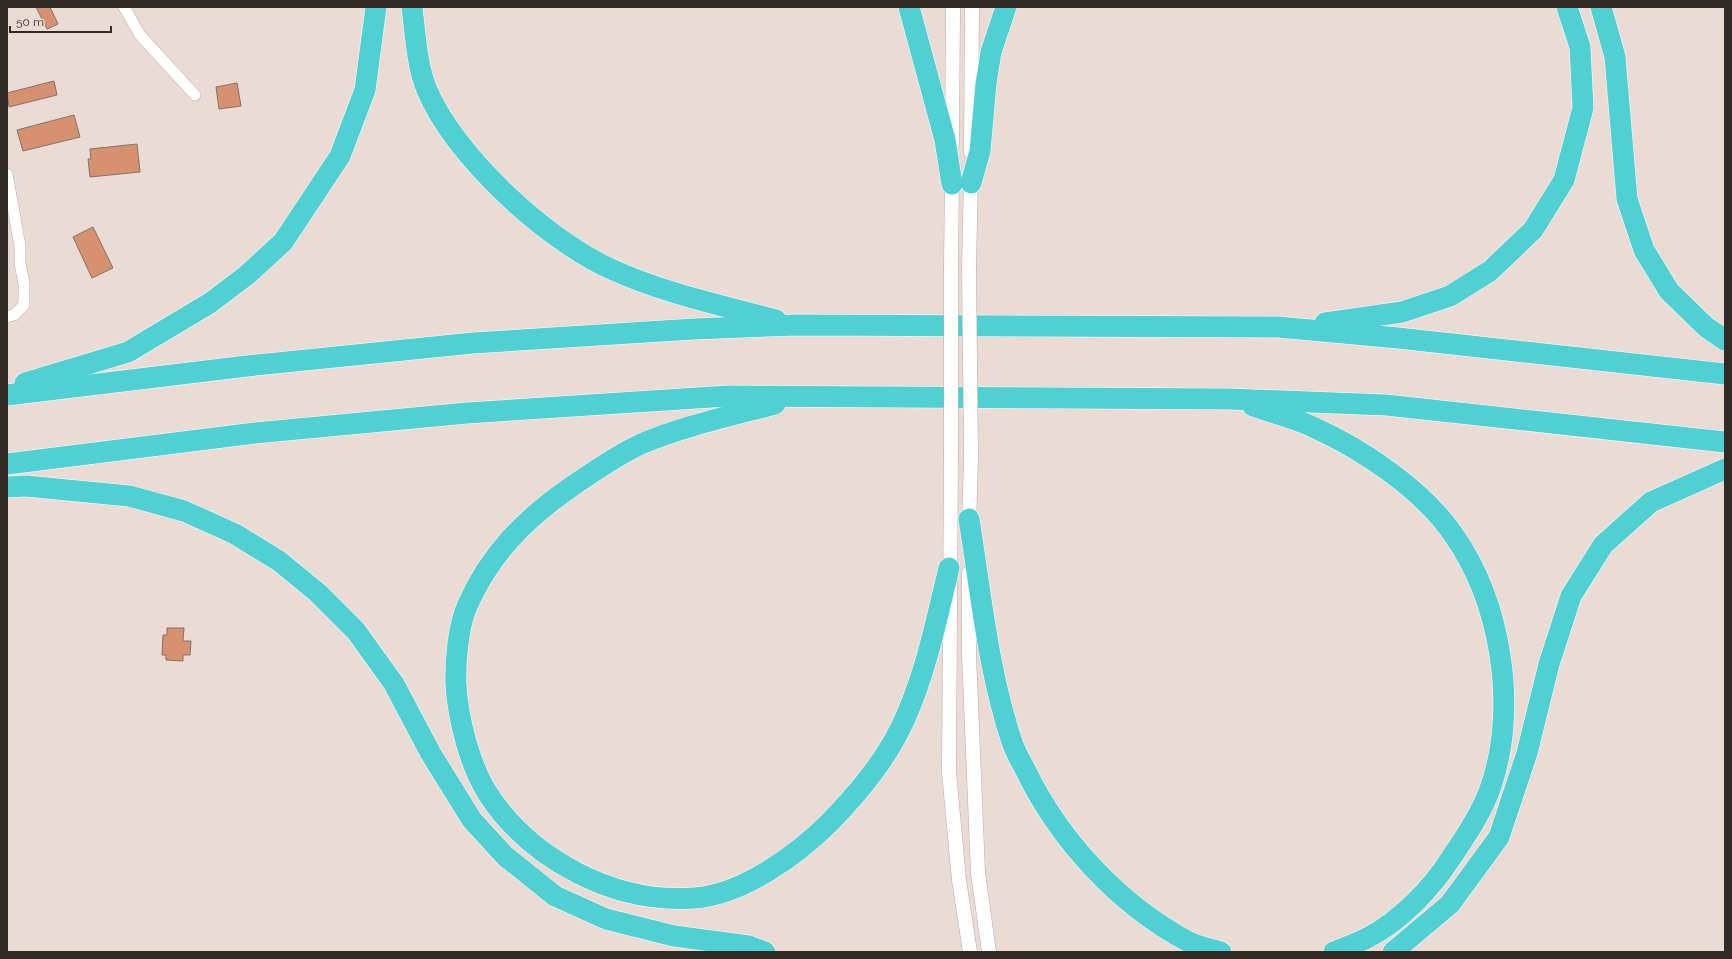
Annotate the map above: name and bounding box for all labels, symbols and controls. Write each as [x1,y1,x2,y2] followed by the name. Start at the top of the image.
[10,8,111,34] scale bar
[16,15,44,29] text: 50 m

